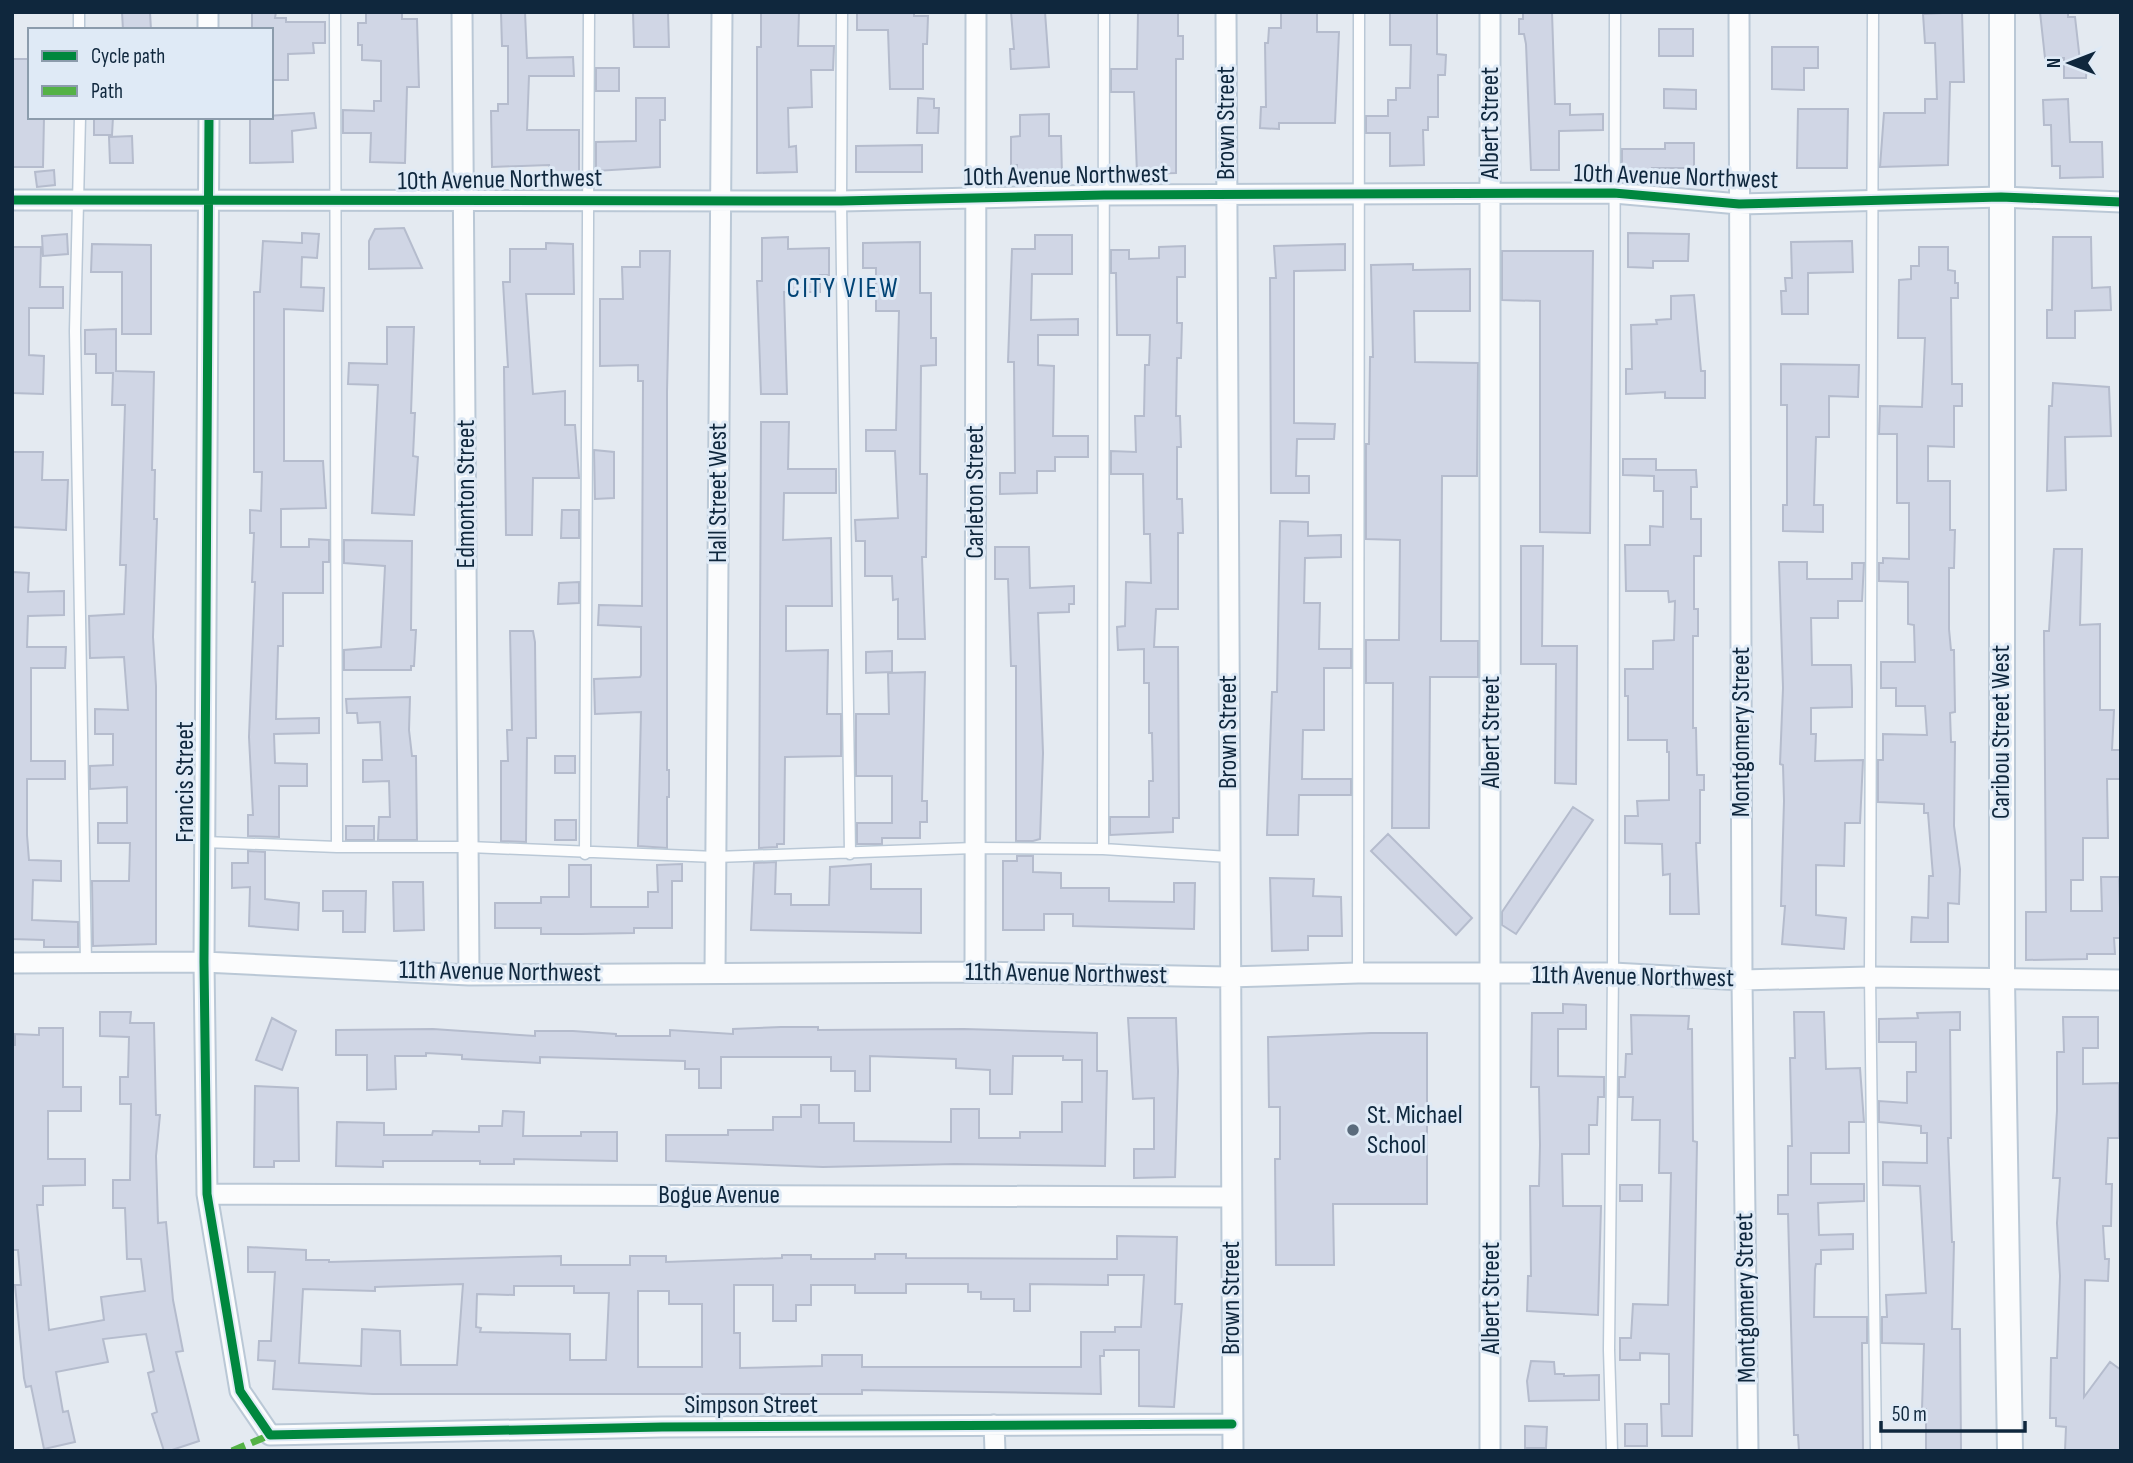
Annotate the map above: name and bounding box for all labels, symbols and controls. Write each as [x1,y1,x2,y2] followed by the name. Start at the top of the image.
[28,28,273,119] legend
[2035,28,2105,98] north arrow
[91,44,165,69] text: Cycle path
[2043,58,2066,68] text: N
[1211,66,1242,180] street label: Brown Street
[1475,67,1506,180] street label: Albert Street
[91,79,123,104] text: Path
[1573,158,1779,196] street label: 10th Avenue Northwest
[963,159,1169,193] street label: 10th Avenue Northwest
[397,163,603,197] street label: 10th Avenue Northwest
[787,272,899,305] district label: CITY VIEW
[451,420,482,568] street label: Edmonton Street
[703,423,734,563] street label: Hall Street West
[960,425,991,559] street label: Carleton Street
[1986,645,2017,819] street label: Caribou Street West
[1726,647,1757,817] street label: Montgomery Street
[1213,675,1244,789] street label: Brown Street
[1476,676,1507,789] street label: Albert Street
[170,721,201,843] street label: Francis Street
[399,955,601,989] street label: 11th Avenue Northwest
[965,957,1167,991] street label: 11th Avenue Northwest
[1532,960,1734,994] street label: 11th Avenue Northwest
[1367,1100,1463,1161] place label: St. Michael School
[1345,1122,1361,1138] marker: St. Michael School
[658,1180,780,1211] street label: Bogue Avenue
[1729,1212,1763,1383] street label: Montgomery Street
[1216,1241,1247,1355] street label: Brown Street
[1476,1242,1507,1355] street label: Albert Street
[684,1390,818,1421] street label: Simpson Street
[1881,1390,2024,1434] scale bar
[1892,1402,1927,1427] text: 50 m

